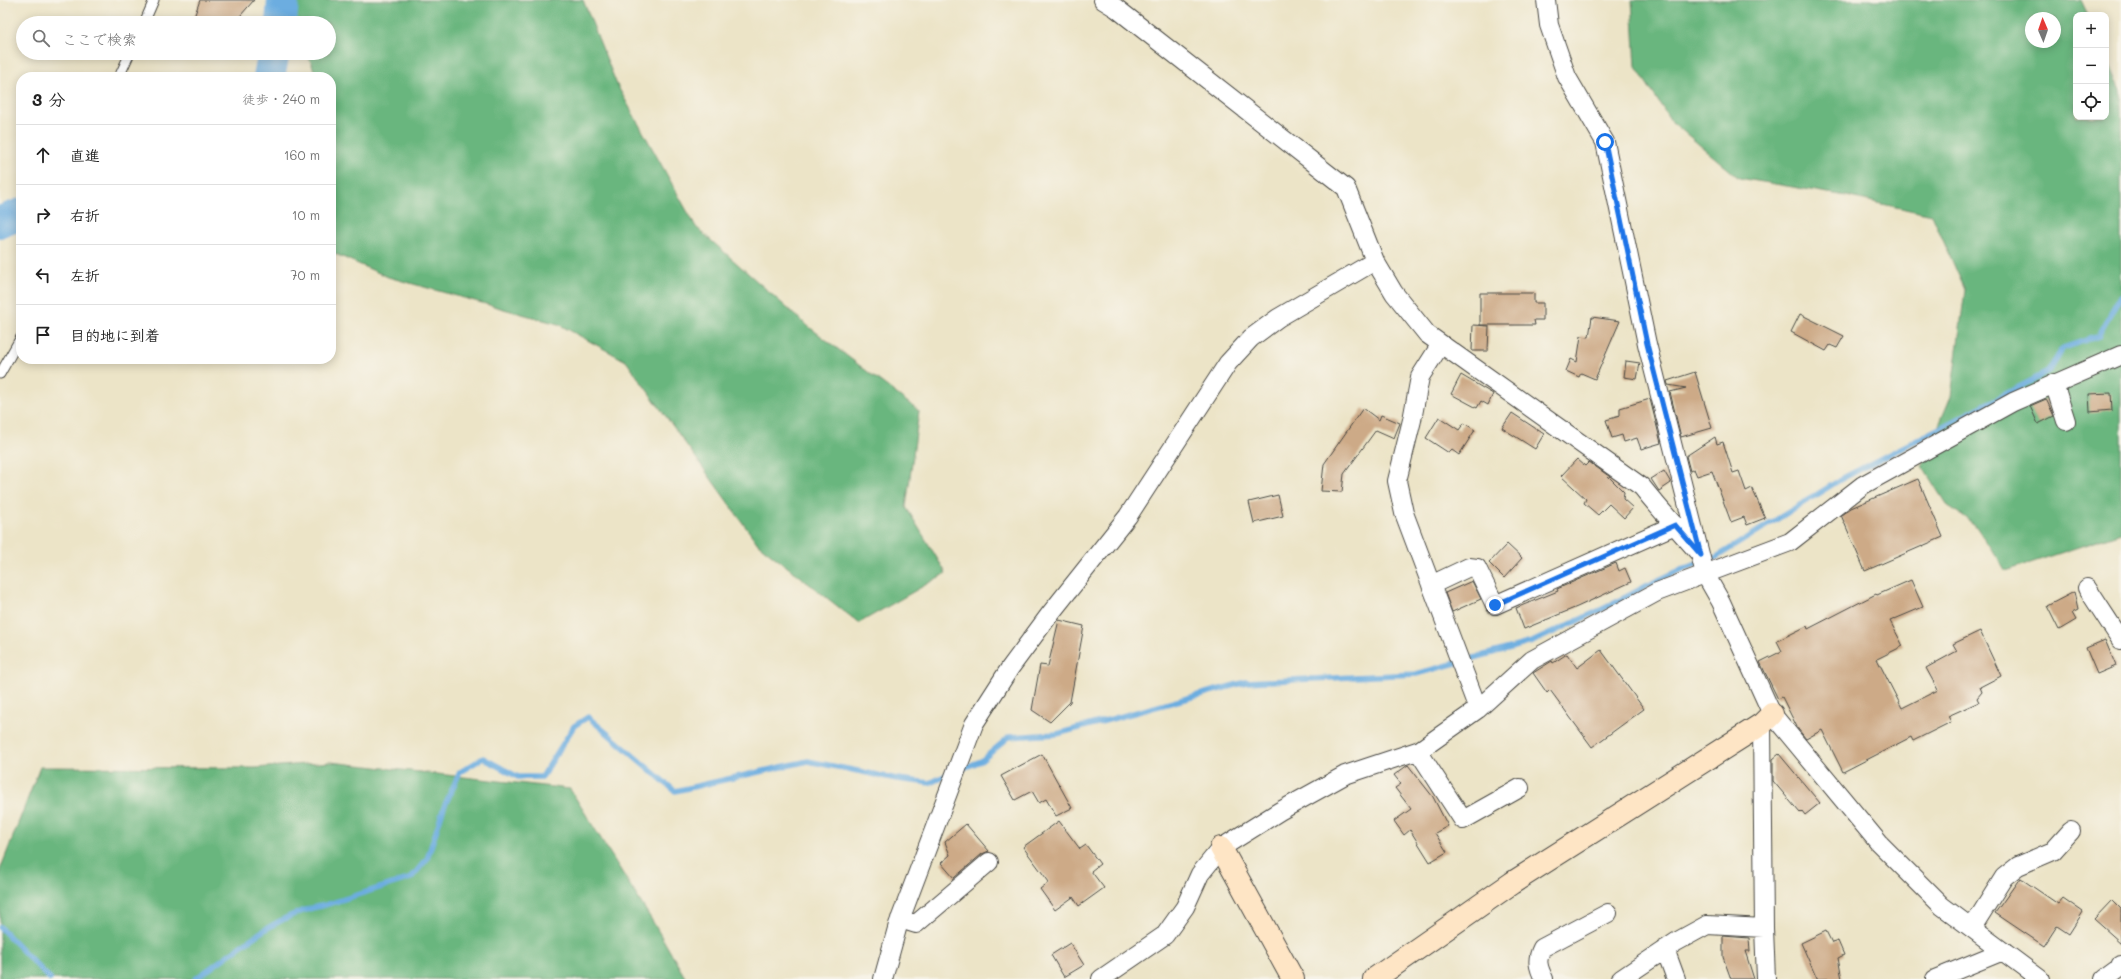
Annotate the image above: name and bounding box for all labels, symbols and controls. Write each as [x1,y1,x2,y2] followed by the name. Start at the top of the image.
[2025,12,2061,48] north arrow
[2073,12,2109,120] map controls
[2073,12,2109,48] button: +
[16,16,336,60] search box
[30,27,52,49] icon: search
[62,29,137,49] text: ここで検索
[2073,48,2109,84] button: −
[2073,84,2109,120] button: locate
[32,88,65,110] text: 3 分
[243,90,320,107] text: 徒歩 · 240 m
[1596,133,1614,151] route start
[32,144,54,166] icon: ahead
[70,145,100,165] text: 直進
[284,146,320,163] text: 160 m
[32,204,54,226] icon: right
[70,205,100,225] text: 右折
[292,206,320,223] text: 10 m
[32,264,54,286] icon: left
[70,265,100,285] text: 左折
[290,266,320,283] text: 70 m
[32,324,54,346] icon: arrive
[70,325,160,345] text: 目的地に到着
[1486,596,1504,614] route end

